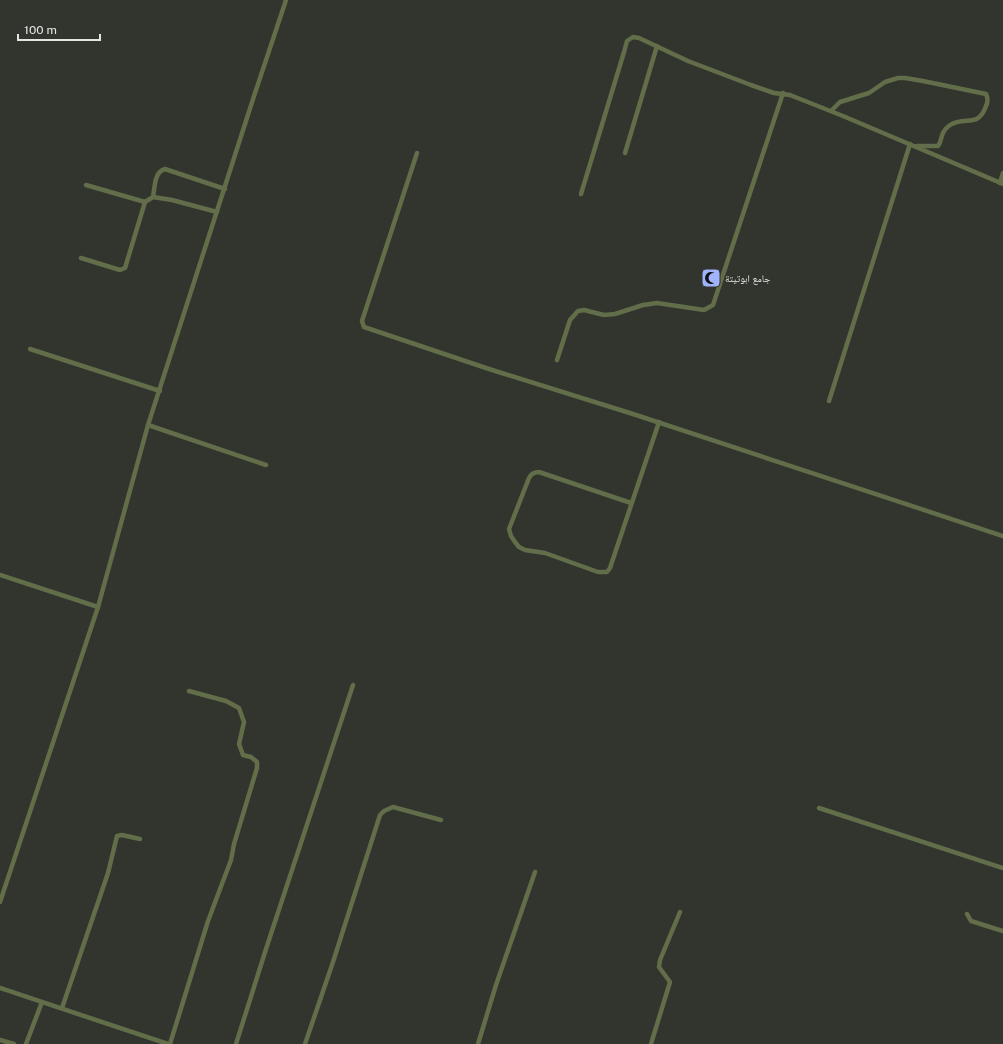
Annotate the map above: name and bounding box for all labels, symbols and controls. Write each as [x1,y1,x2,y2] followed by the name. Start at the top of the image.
[18,16,100,42] scale bar
[24,23,57,37] text: 100 m
[700,267,722,289] mosque icon: جامع ابوتيتة
[725,272,771,285] place label: جامع ابوتيتة

